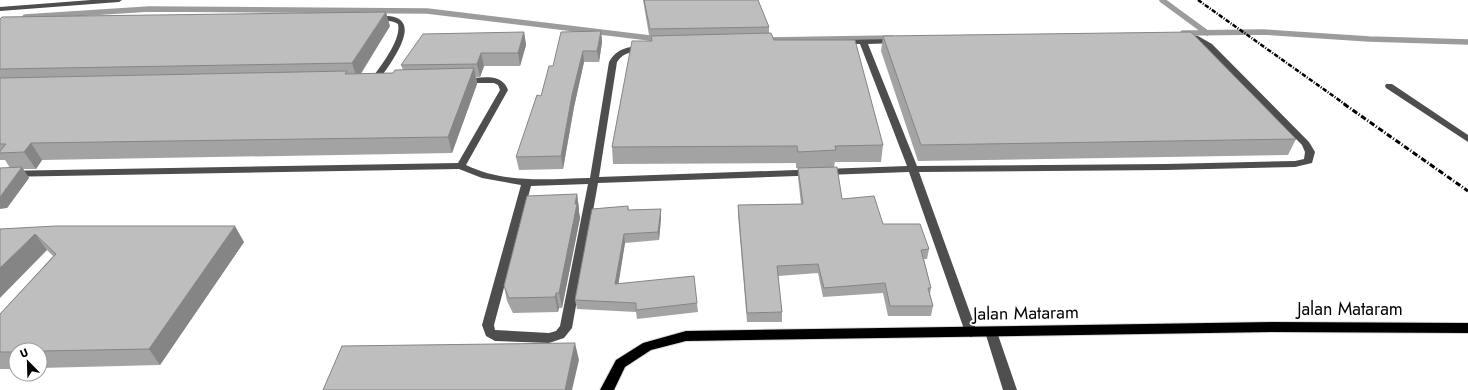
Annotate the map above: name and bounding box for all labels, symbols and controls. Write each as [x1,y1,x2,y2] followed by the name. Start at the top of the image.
[1295,296,1403,322] street label: Jalan Mataram
[971,299,1079,327] street label: Jalan Mataram
[8,342,48,382] north arrow
[17,344,31,362] text: U

